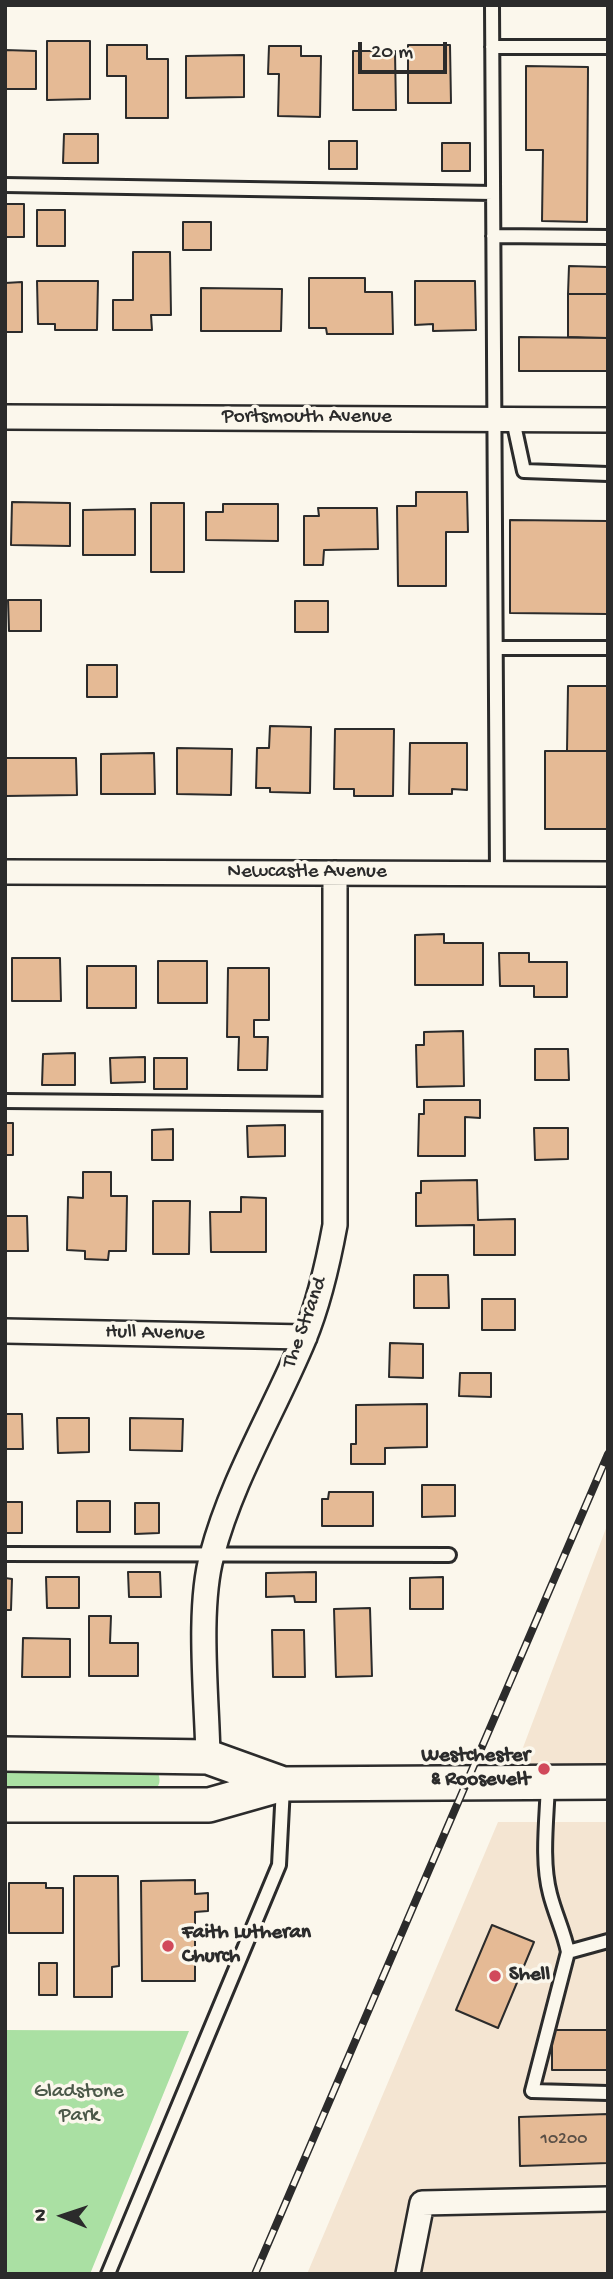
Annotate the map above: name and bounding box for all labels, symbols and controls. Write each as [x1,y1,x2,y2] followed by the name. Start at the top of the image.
[361,28,450,72] scale bar
[371,41,413,66] text: 20 m
[222,405,392,431] street label: Portsmouth Avenue
[227,860,387,886] street label: Newcastle Avenue
[278,1274,334,1372] street label: The Strand
[105,1321,205,1347] street label: Hull Avenue
[421,1744,530,1794] place label: Westchester & Roosevelt
[536,1761,552,1777] marker: Westchester & Roosevelt
[182,1921,311,1971] place label: Faith Lutheran Church
[160,1938,176,1954] marker: Faith Lutheran Church
[509,1963,550,1989] place label: Shell
[487,1968,503,1984] marker: Shell
[34,2080,124,2130] park label: Gladstone Park
[541,2129,587,2151] house number: 10200
[28,2181,98,2251] north arrow
[30,2209,53,2222] text: N

